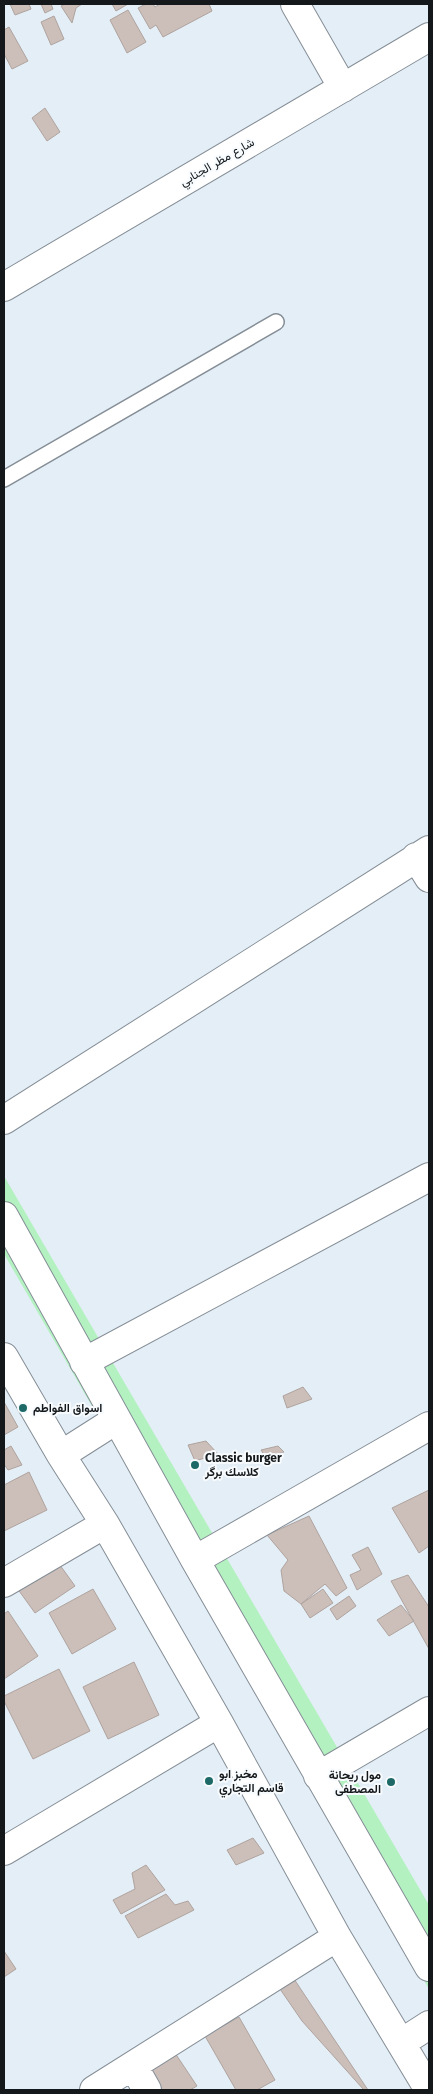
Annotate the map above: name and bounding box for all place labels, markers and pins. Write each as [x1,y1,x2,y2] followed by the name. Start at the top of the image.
[33,1401,102,1416] place label: اسواق الفواطم
[17,1402,29,1414] marker: اسواق الفواطم
[204,1451,282,1480] place label: Classic burger كلاسك برگر
[189,1459,201,1471] marker: Classic burger كلاسك برگر
[219,1767,284,1798] place label: مخبز ابو قاسم التجاري
[329,1768,381,1796] place label: مول ريحانة المصطفى
[203,1775,215,1787] marker: مخبز ابو قاسم التجاري
[385,1776,397,1788] marker: مول ريحانة المصطفى

